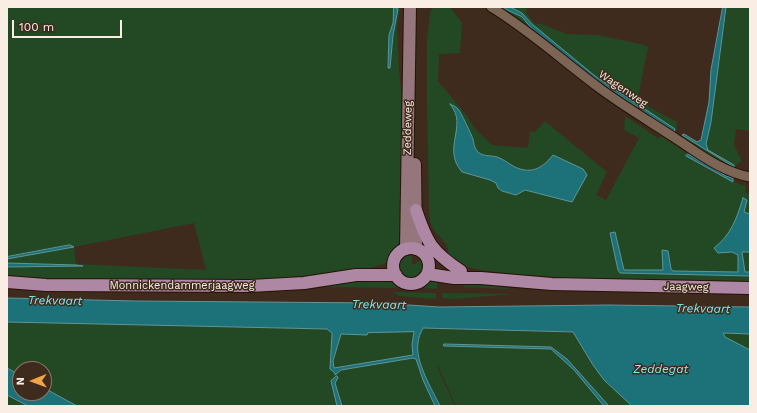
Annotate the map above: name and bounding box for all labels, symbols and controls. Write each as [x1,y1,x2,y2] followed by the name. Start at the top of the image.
[14,12,124,38] scale bar
[19,20,54,34] text: 100 m
[596,68,650,110] street label: Wagenweg
[401,101,415,155] street label: Zeddeweg
[109,279,255,293] street label: Monnickendammerjaagweg
[663,280,709,294] street label: Jaagweg
[28,293,82,309] water label: Trekvaart
[352,297,406,313] water label: Trekvaart
[676,301,730,317] water label: Trekvaart
[12,361,52,401] north arrow
[634,362,688,376] water label: Zeddegat
[14,377,27,385] text: N

